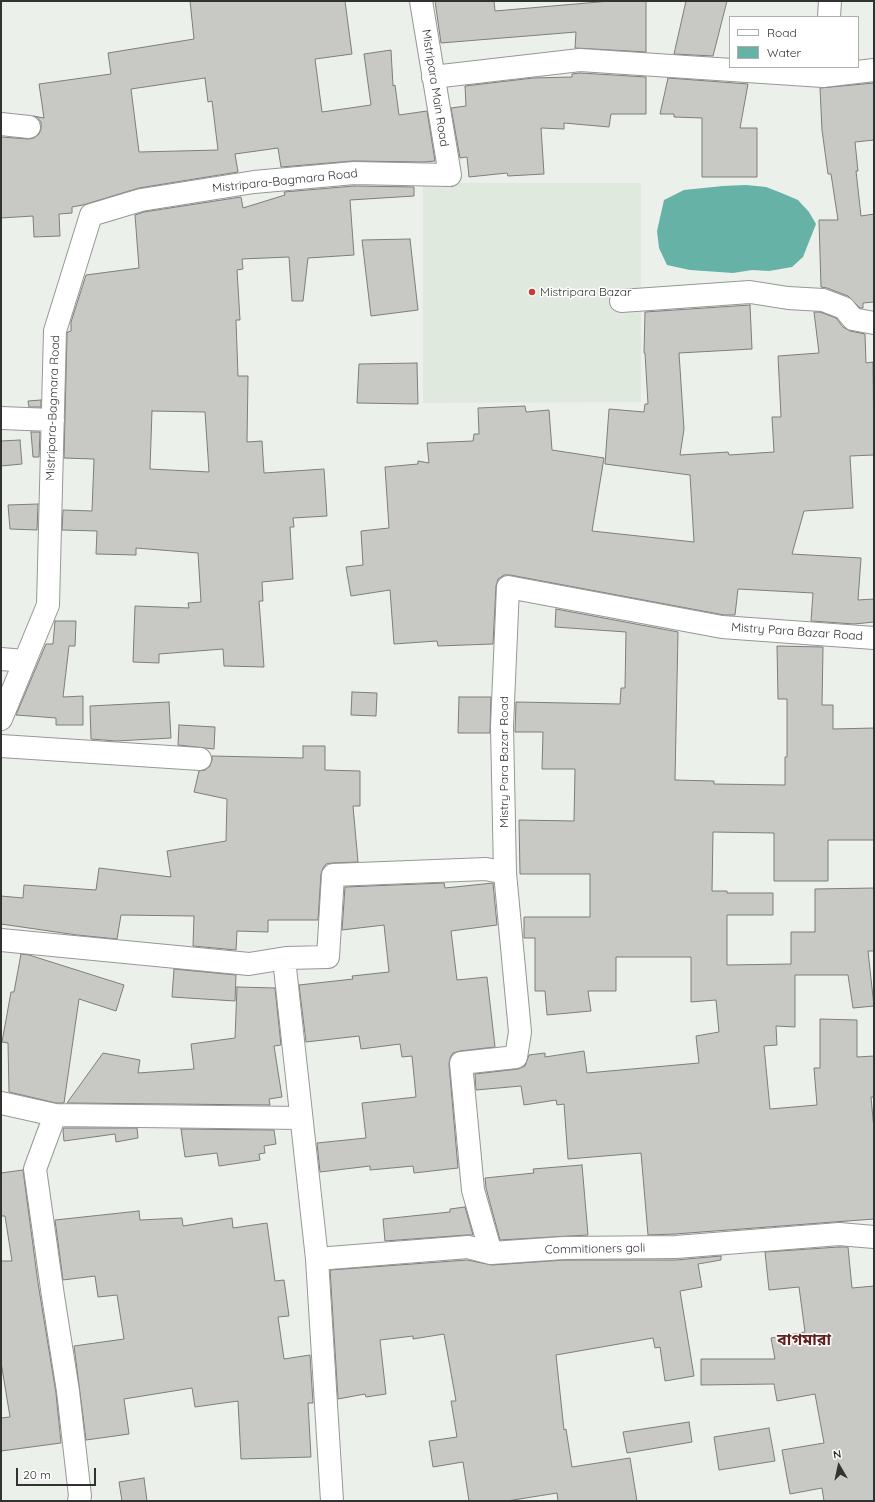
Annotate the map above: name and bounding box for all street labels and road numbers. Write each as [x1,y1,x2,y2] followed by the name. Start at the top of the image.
[419,28,451,148] street label: Mistripara Main Road
[212,166,358,196] street label: Mistripara-Bagmara Road
[43,335,63,481] street label: Mistripara-Bagmara Road
[731,620,863,644] street label: Mistry Para Bazar Road
[497,696,511,828] street label: Mistry Para Bazar Road
[545,1241,645,1257] street label: Commitioners goli

